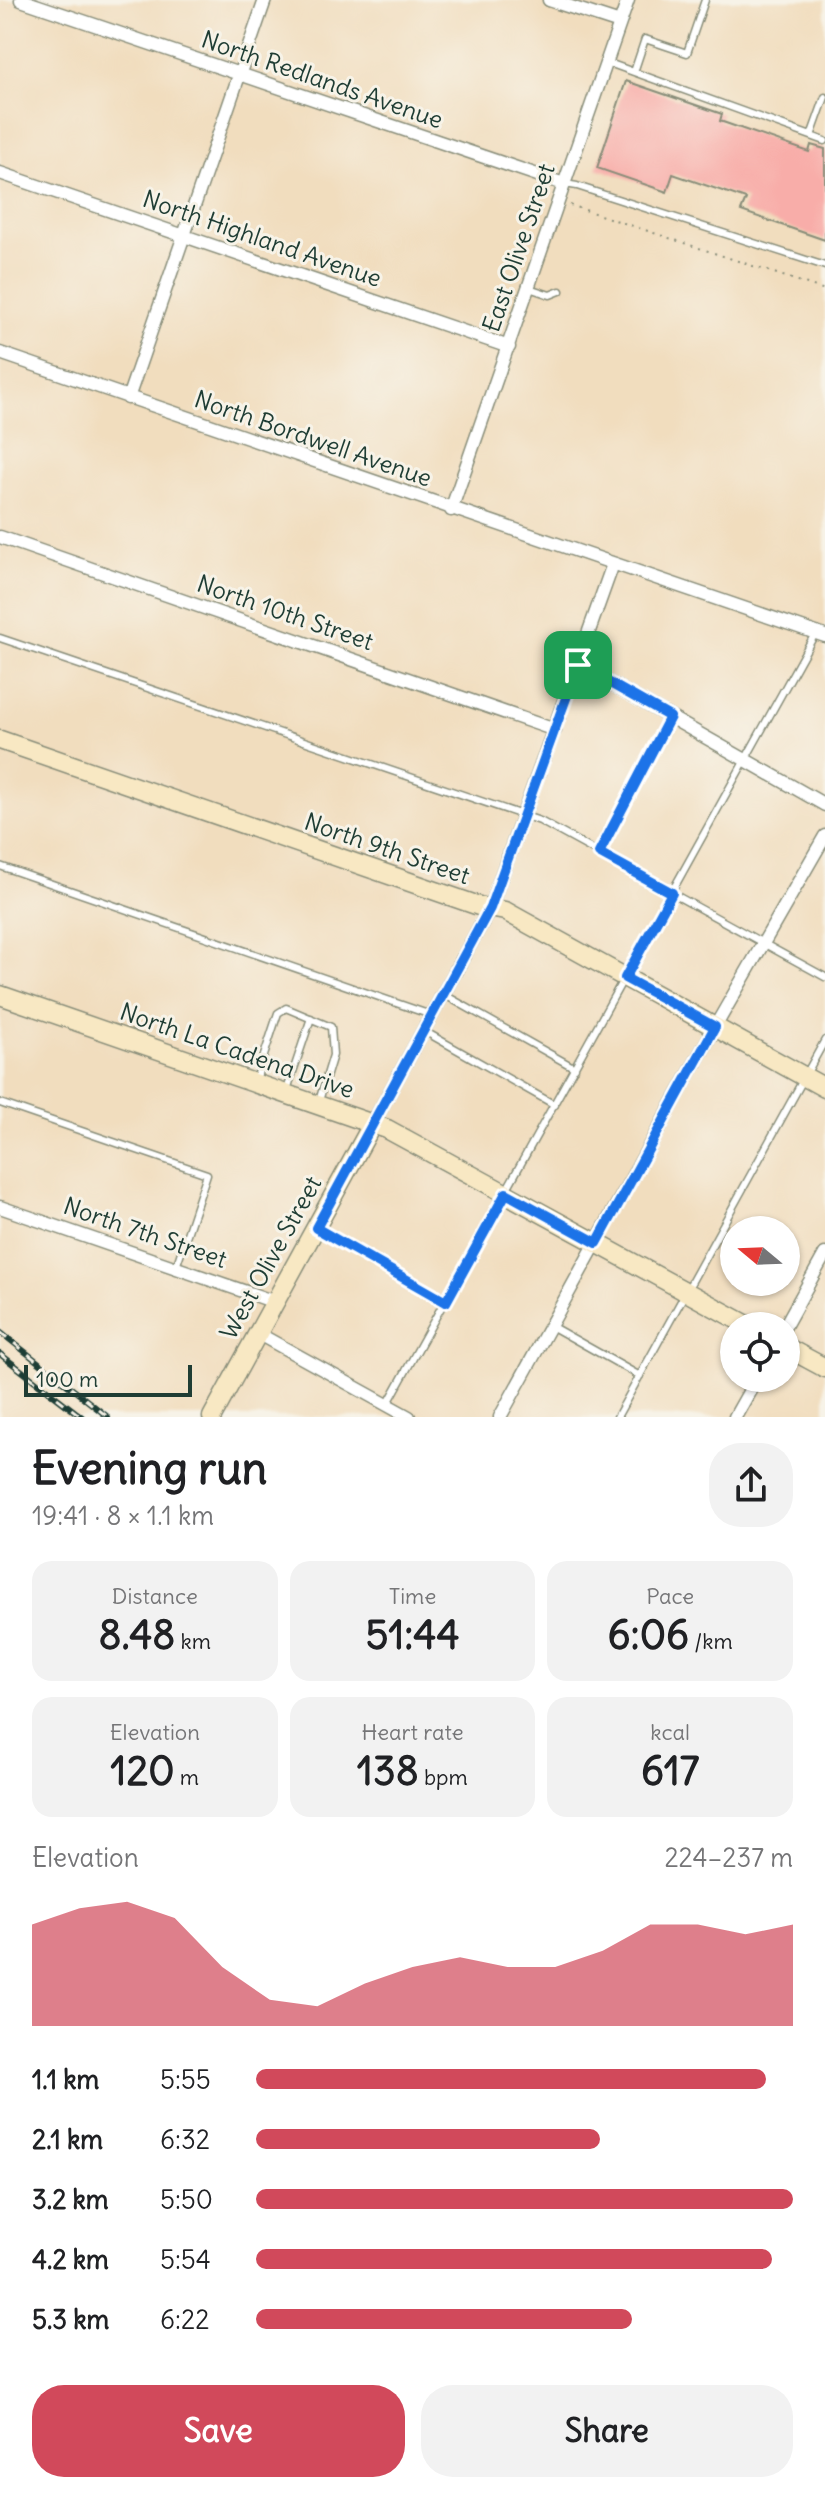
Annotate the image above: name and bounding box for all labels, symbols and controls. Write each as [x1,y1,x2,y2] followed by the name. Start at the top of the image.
[198,24,447,134] street label: North Redlands Avenue
[475,160,561,336] street label: East Olive Street
[139,183,386,293] street label: North Highland Avenue
[191,383,436,493] street label: North Bordwell Avenue
[193,568,377,656] street label: North 10th Street
[544,631,612,699] pin
[556,643,600,687] icon: arrive
[301,806,474,890] street label: North 9th Street
[116,996,358,1104] street label: North La Cadena Drive
[213,1171,327,1344] street label: West Olive Street
[60,1190,231,1274] street label: North 7th Street
[720,1216,800,1296] north arrow
[720,1216,800,1392] map controls
[720,1312,800,1392] button: locate
[24,1361,192,1397] scale bar
[36,1365,98,1393] text: 100 m
[32,1441,267,1496] text: Evening run
[709,1443,793,1527] button: share
[32,1499,214,1532] text: 19:41 · 8 × 1.1 km
[112,1582,198,1610] text: Distance
[389,1582,436,1610] text: Time
[646,1582,694,1610] text: Pace
[99,1610,175,1660] text: 8.48
[365,1610,460,1660] text: 51:44
[608,1610,689,1660] text: 6:06
[175,1627,211,1655] text: km
[689,1627,733,1655] text: /km
[110,1718,200,1746] text: Elevation
[361,1718,464,1746] text: Heart rate
[650,1718,690,1746] text: kcal
[111,1746,175,1796] text: 120
[357,1746,419,1796] text: 138
[641,1746,699,1796] text: 617
[175,1763,199,1791] text: m
[419,1763,468,1791] text: bpm
[32,1841,139,1874] text: Elevation
[664,1841,793,1874] text: 224–237 m
[32,2063,99,2096] text: 1.1 km
[160,2063,211,2096] text: 5:55
[32,2123,103,2156] text: 2.1 km
[160,2123,210,2156] text: 6:32
[32,2183,109,2216] text: 3.2 km
[160,2183,213,2216] text: 5:50
[32,2243,109,2276] text: 4.2 km
[160,2243,211,2276] text: 5:54
[32,2303,109,2336] text: 5.3 km
[160,2303,209,2336] text: 6:22
[32,2385,405,2477] button: Save
[421,2385,793,2477] button: Share

